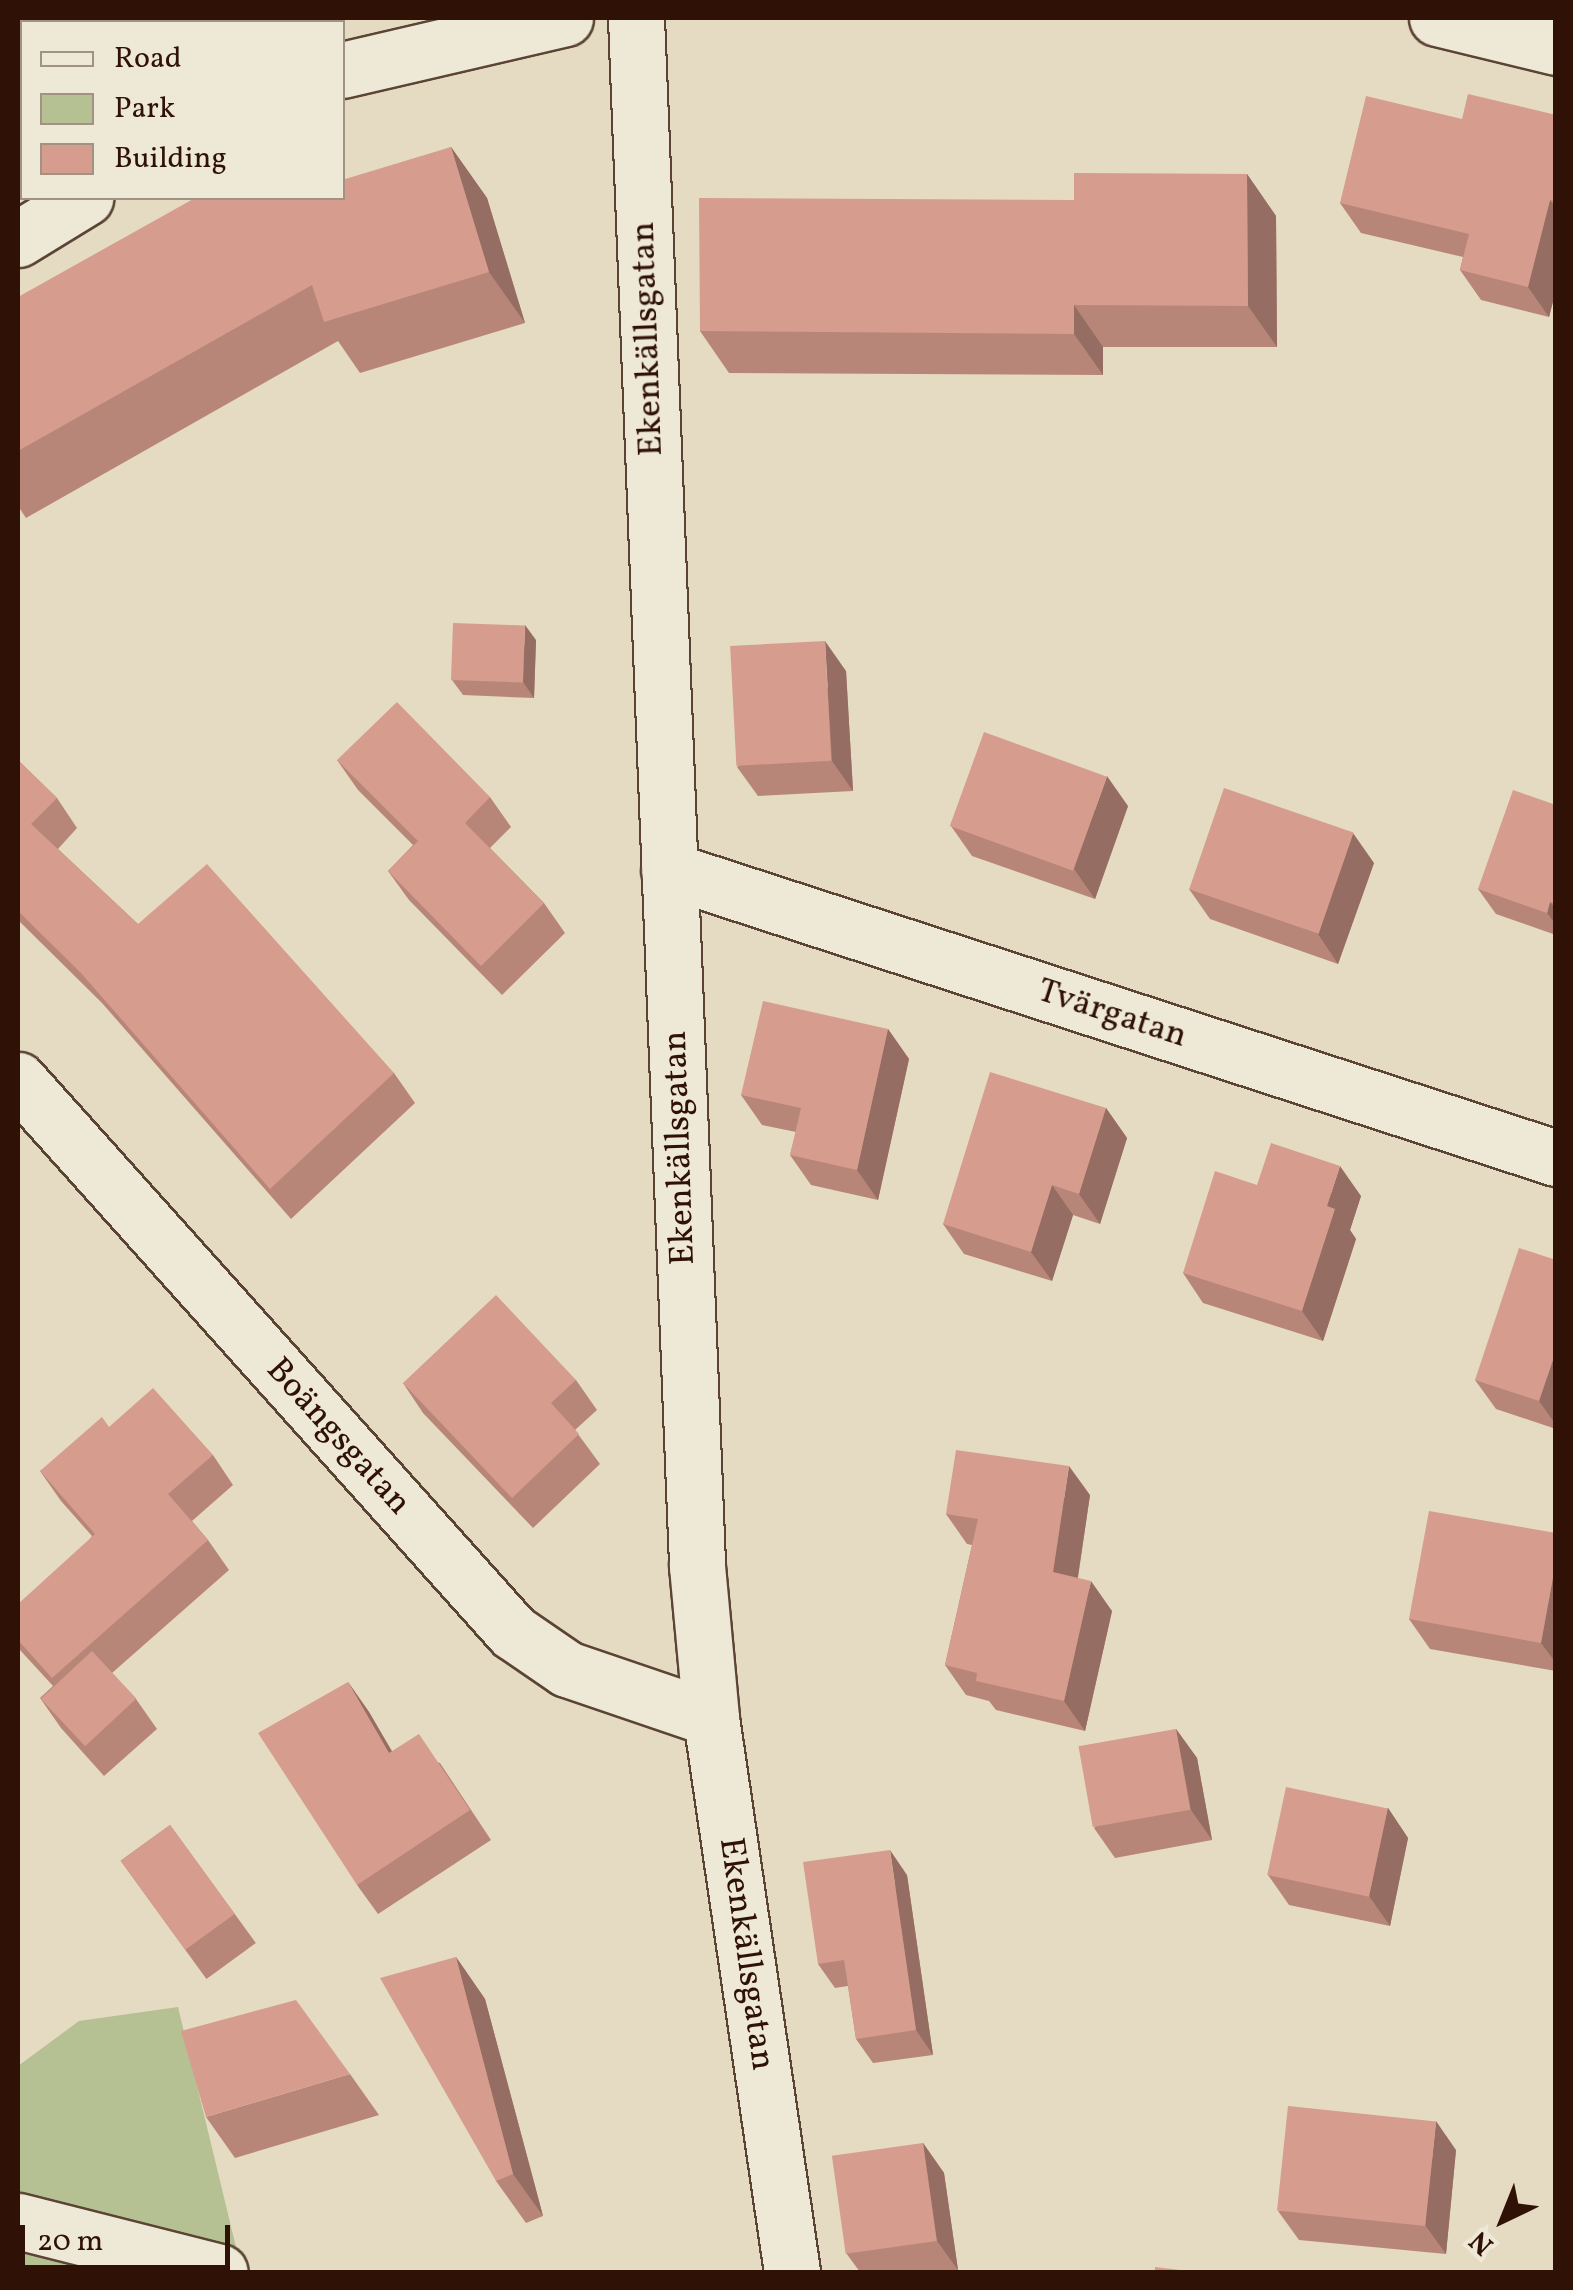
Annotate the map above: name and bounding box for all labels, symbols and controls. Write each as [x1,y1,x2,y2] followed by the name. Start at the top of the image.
[20,20,345,200] legend
[114,38,182,80] text: Road
[114,88,175,130] text: Park
[114,138,227,180] text: Building
[623,221,673,457] street label: Ekenkällsgatan
[1032,970,1192,1058] street label: Tvärgatan
[655,1030,705,1266] street label: Ekenkällsgatan
[256,1350,420,1524] street label: Boängsgatan
[709,1835,783,2073] street label: Ekenkällsgatan
[1453,2170,1553,2270] north arrow
[25,2205,235,2267] scale bar
[37,2221,103,2263] text: 20 m
[1461,2221,1503,2264] text: N

